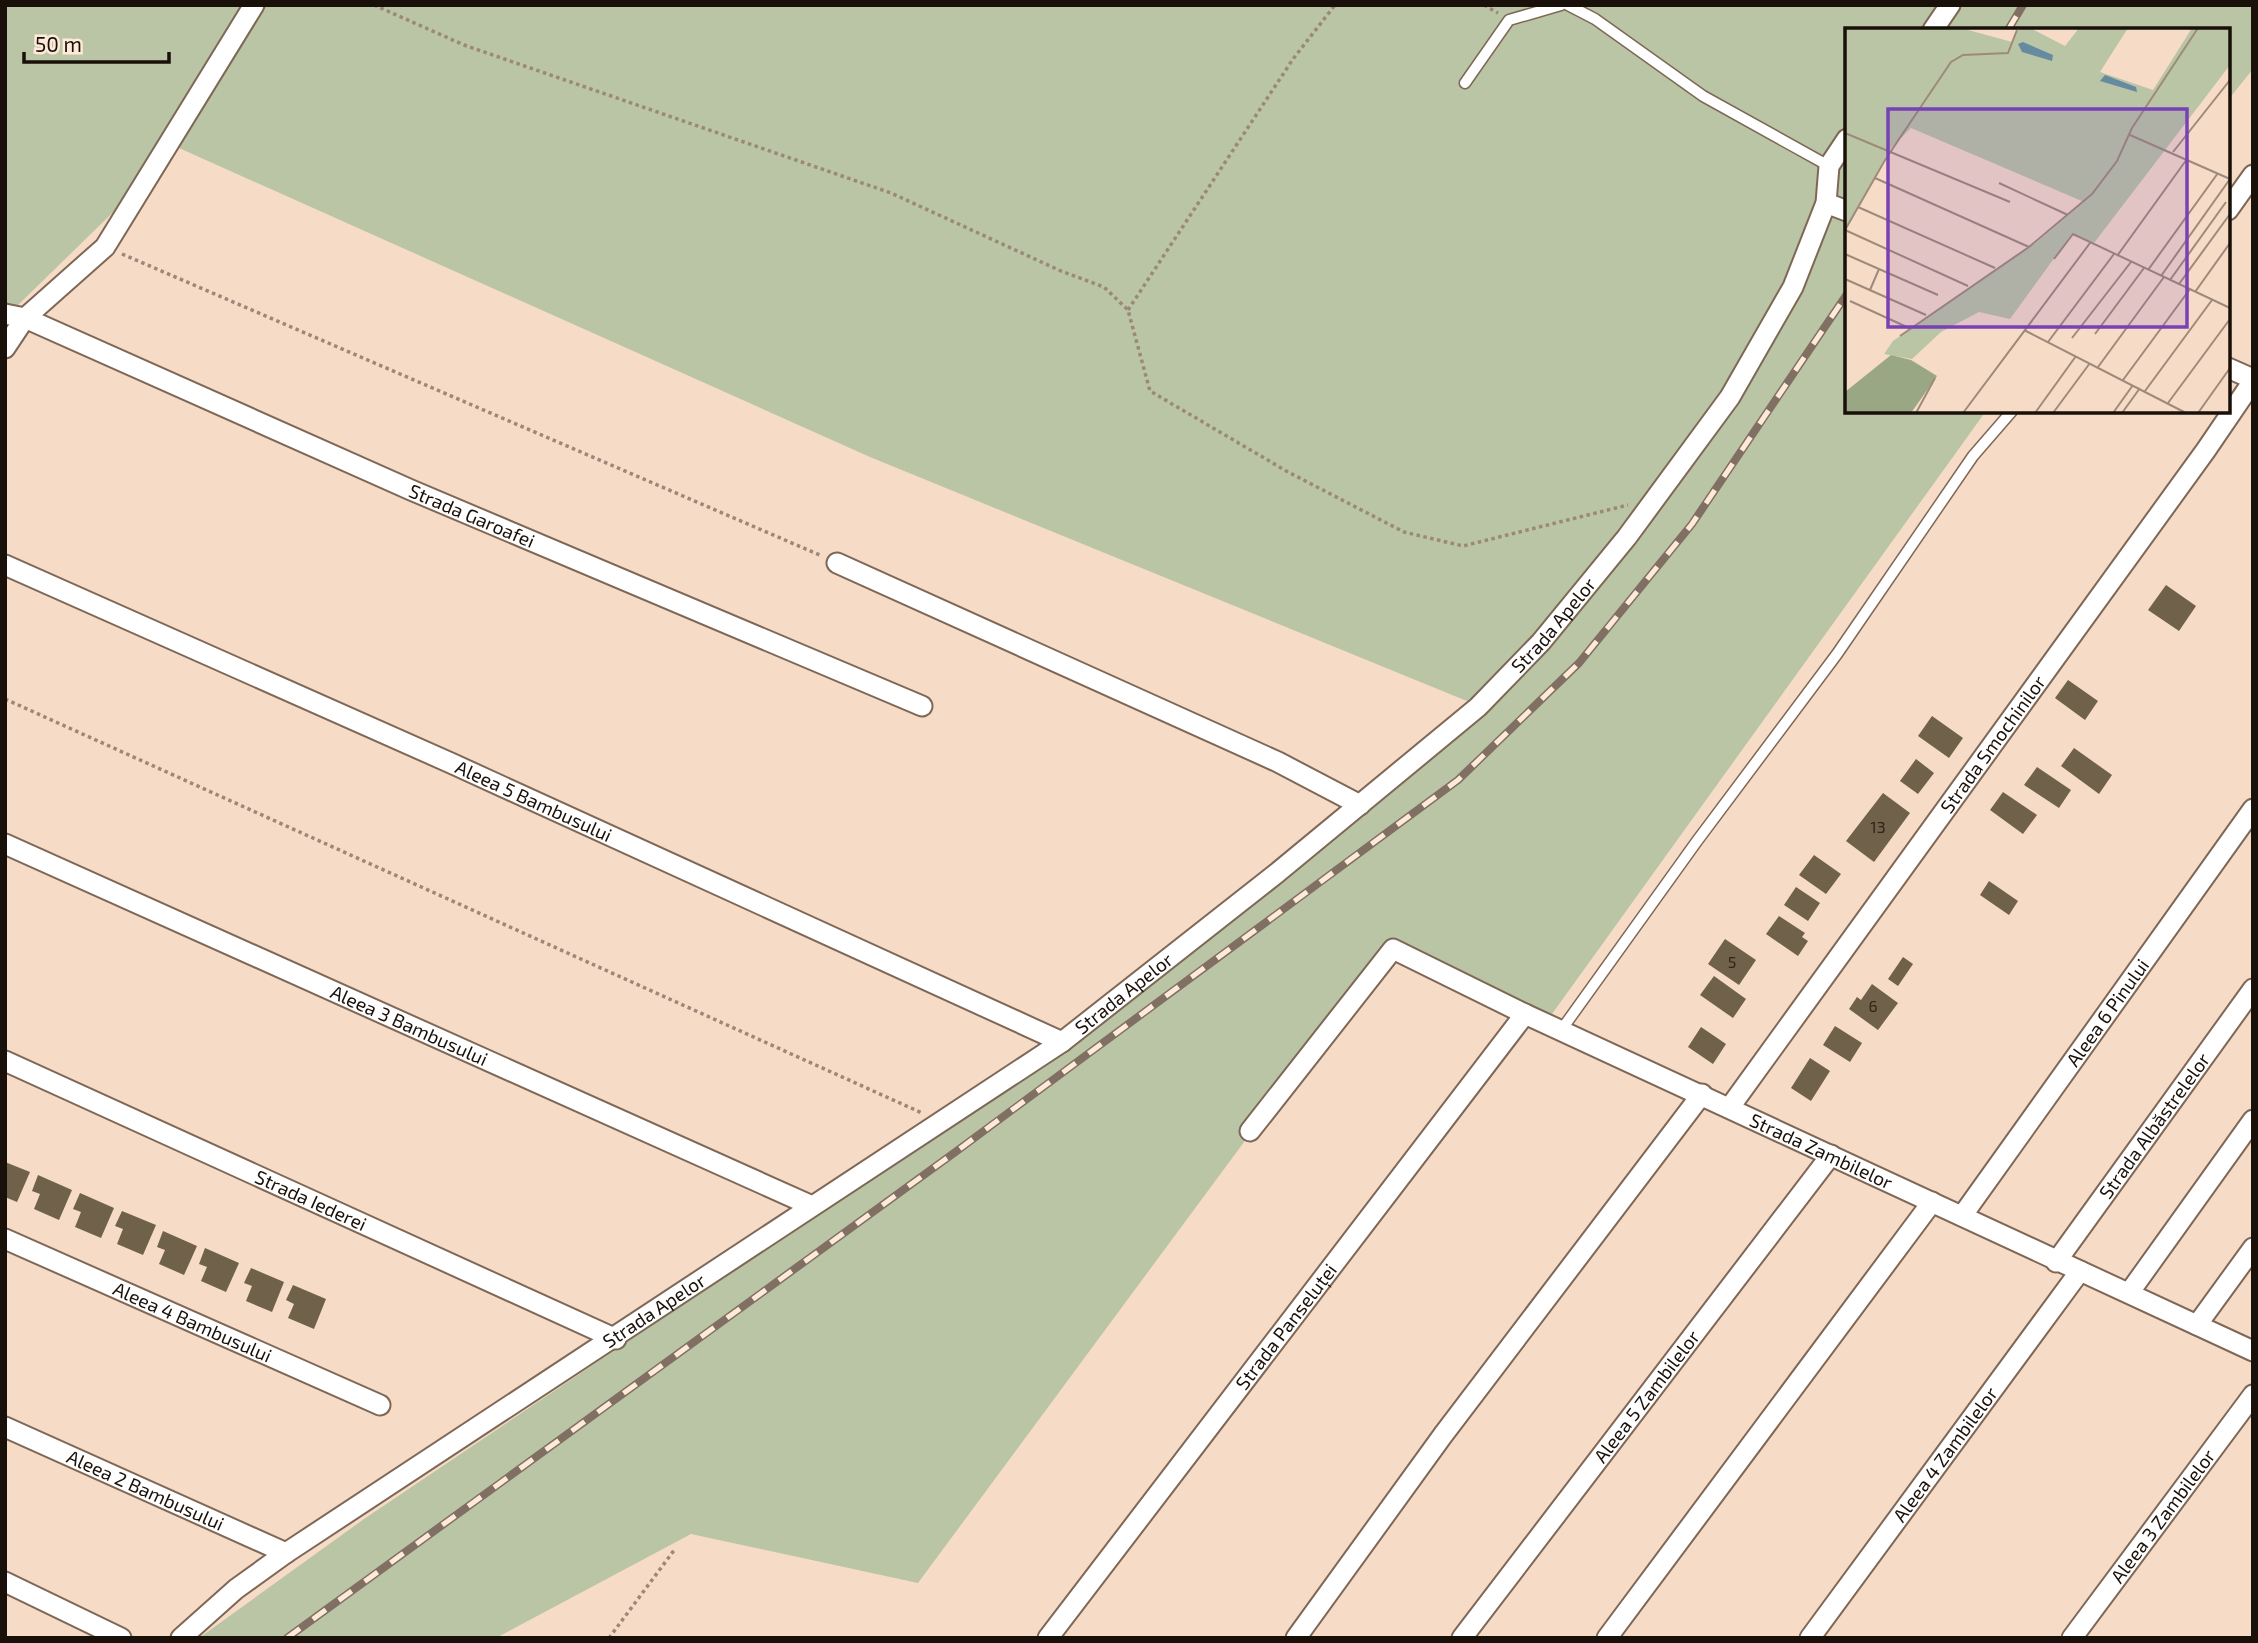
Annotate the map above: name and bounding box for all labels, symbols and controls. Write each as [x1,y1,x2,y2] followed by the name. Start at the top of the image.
[24,21,170,65] scale bar
[1845,28,2230,413] inset map
[35,31,82,56] text: 50 m
[406,478,538,552] street label: Strada Garoafei
[1506,572,1600,677] street label: Strada Apelor
[1935,670,2050,817] street label: Strada Smochinilor
[452,755,616,846] street label: Aleea 5 Bambusului
[1870,817,1886,836] house number: 13
[1070,947,1177,1039] street label: Strada Apelor
[1728,952,1736,971] house number: 5
[2061,954,2153,1071] street label: Aleea 6 Pinului
[327,980,492,1070] street label: Aleea 3 Bambusului
[1868,996,1878,1015] house number: 6
[2094,1048,2214,1203] street label: Strada Albăstrelelor
[1746,1108,1897,1194] street label: Strada Zambilelor
[252,1164,370,1235] street label: Strada Iederei
[1230,1259,1341,1394] street label: Strada Panseluței
[598,1268,710,1352] street label: Strada Apelor
[110,1276,275,1367] street label: Aleea 4 Bambusului
[1588,1325,1704,1467] street label: Aleea 5 Zambilelor
[1887,1382,2002,1526] street label: Aleea 4 Zambilelor
[64,1444,228,1535] street label: Aleea 2 Bambusului
[2105,1444,2220,1587] street label: Aleea 3 Zambilelor

